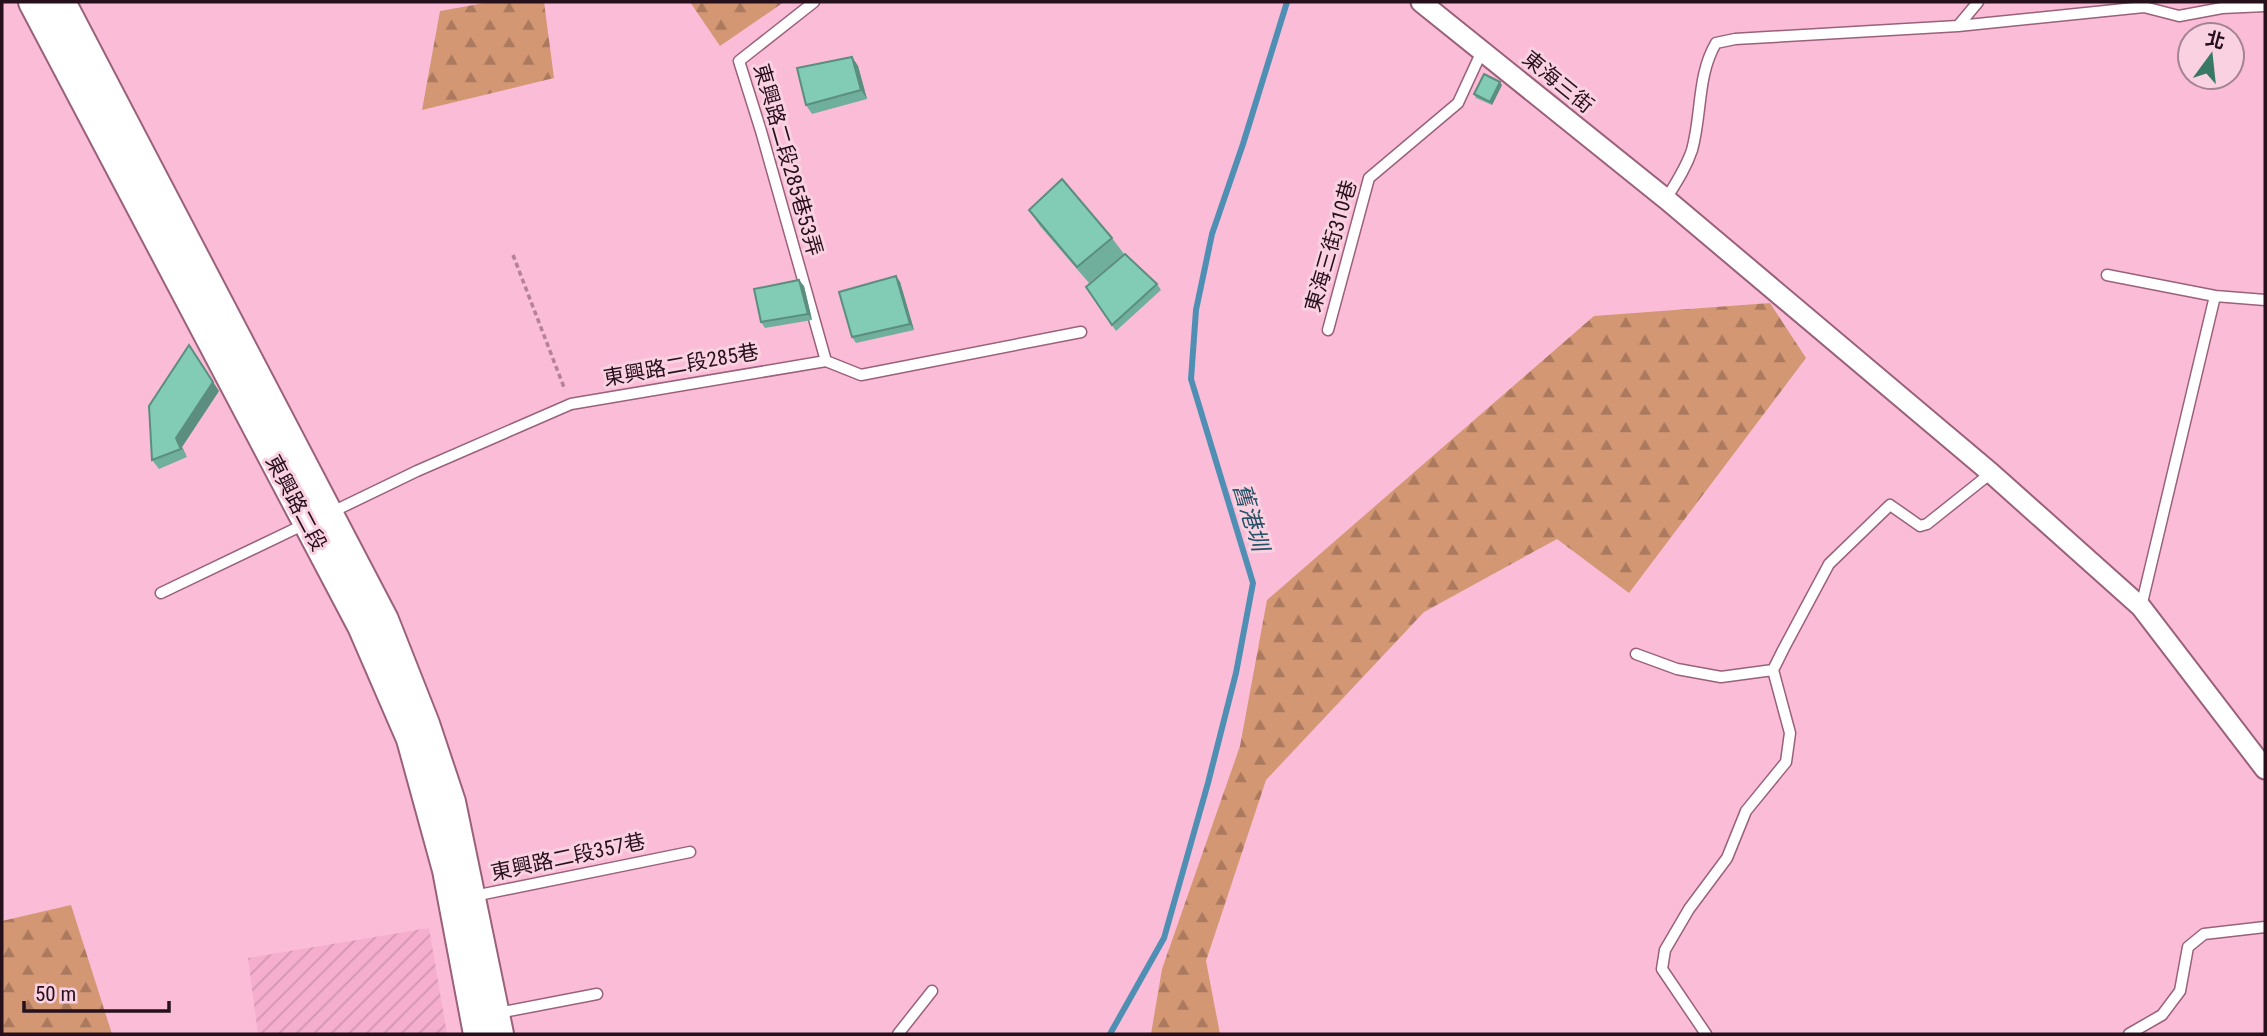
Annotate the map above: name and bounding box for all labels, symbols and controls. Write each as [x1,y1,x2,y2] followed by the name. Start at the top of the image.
[2176,21,2246,91] north arrow
[2203,26,2227,54] text: 北
[1518,46,1598,118] street label: 東海三街
[749,61,827,259] street label: 東興路二段285巷53弄
[1301,177,1361,315] street label: 東海三街310巷
[602,340,760,390] street label: 東興路二段285巷
[261,451,331,555] street label: 東興路二段
[1228,480,1274,557] water label: 舊港圳
[489,829,647,885] street label: 東興路二段357巷
[24,970,170,1014] scale bar
[35,982,76,1006] text: 50 m

